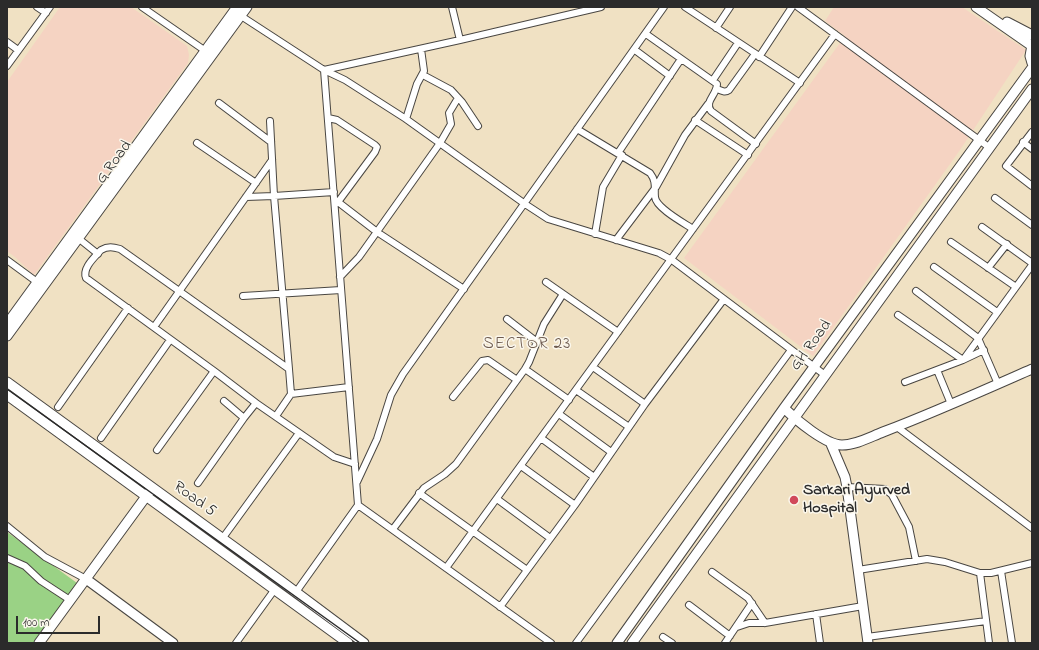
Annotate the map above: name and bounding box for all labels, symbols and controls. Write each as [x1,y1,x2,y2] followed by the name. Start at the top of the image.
[93,138,137,188] street label: G Road
[787,317,837,375] street label: GH Road
[483,335,571,355] district label: SECTOR 23
[169,478,219,522] street label: Road 5
[803,481,910,519] place label: Sarkari Ayurved Hospital
[788,494,800,506] marker: Sarkari Ayurved Hospital
[18,608,102,634] scale bar
[23,614,50,632] text: 100 m

